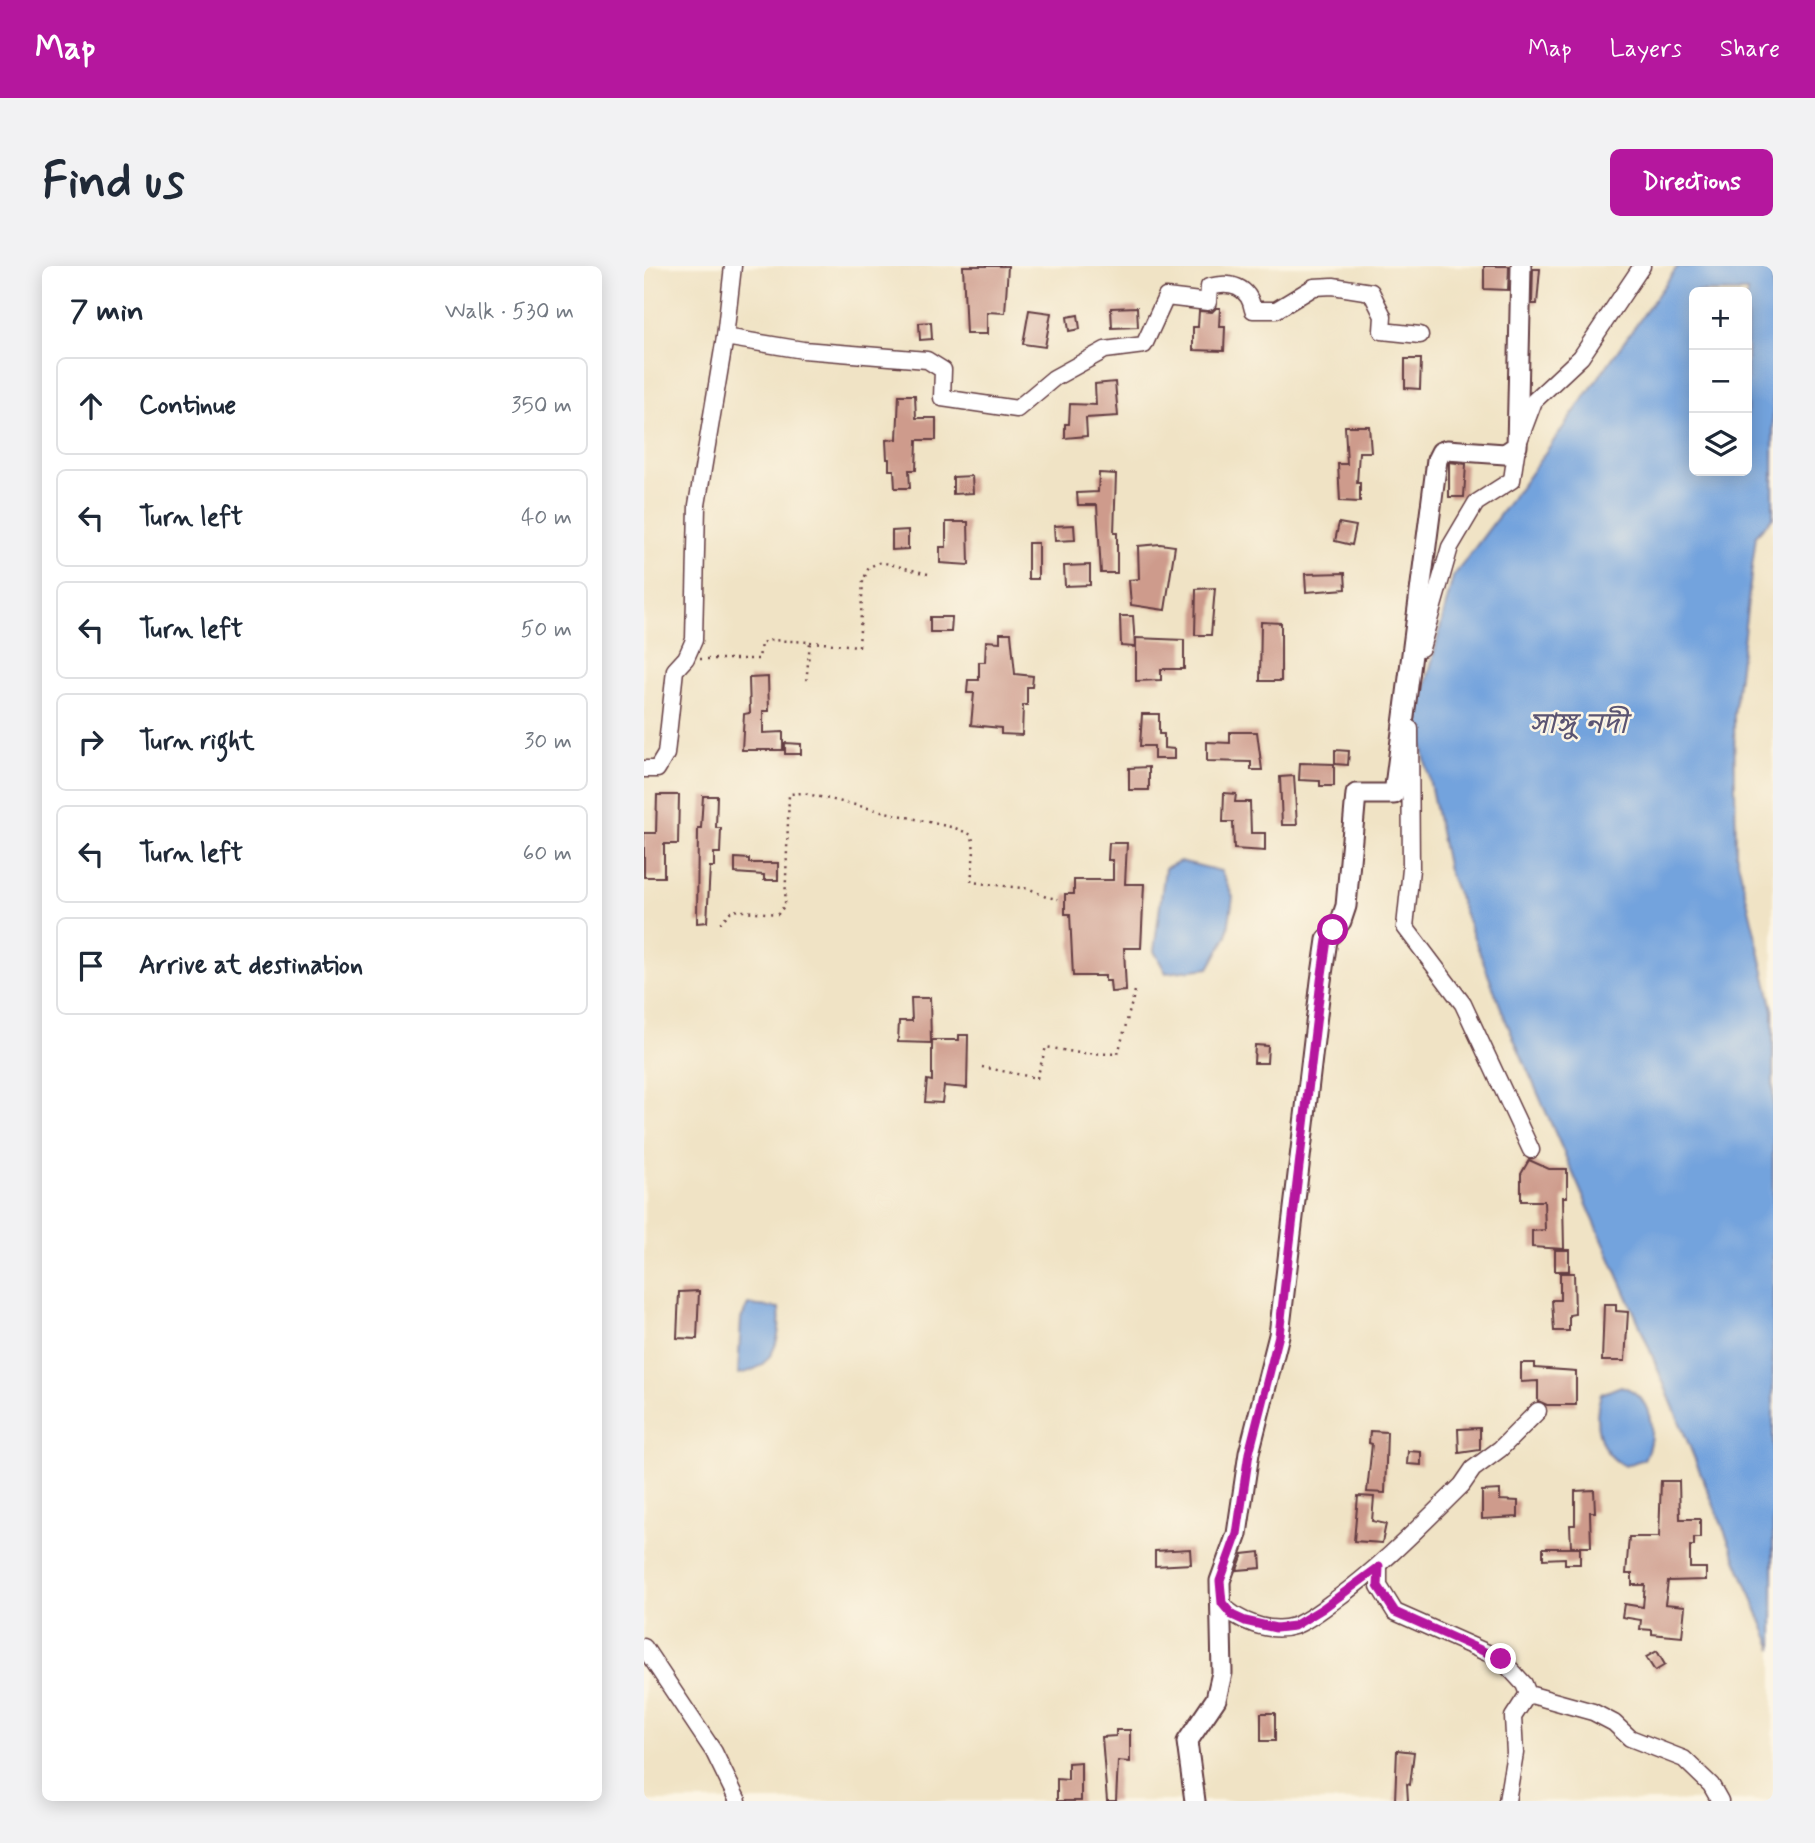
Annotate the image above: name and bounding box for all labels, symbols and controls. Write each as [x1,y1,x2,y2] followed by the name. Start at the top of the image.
[35,27,95,71] text: Map
[1528,34,1572,65] text: Map
[1610,34,1682,65] text: Layers
[1720,34,1780,65] text: Share
[1610,149,1773,216] button: Directions
[42,150,185,215] text: Find us
[1689,287,1752,476] map controls
[1689,287,1752,350] button: +
[70,292,144,331] text: 7 min
[445,297,574,327] text: Walk · 530 m
[1689,350,1752,413] button: −
[72,387,110,425] icon: ahead
[139,389,236,423] text: Continue
[511,391,572,421] text: 350 m
[1689,413,1752,476] button: layers
[72,499,110,537] icon: left
[139,501,243,535] text: Turn left
[521,503,572,533] text: 40 m
[72,611,110,649] icon: left
[139,613,243,647] text: Turn left
[521,615,572,645] text: 50 m
[1529,705,1632,744] water label: সাঙ্গু নদী
[72,723,110,761] icon: right
[139,725,255,759] text: Turn right
[524,727,572,757] text: 30 m
[72,835,110,873] icon: left
[139,837,243,871] text: Turn left
[523,839,572,869] text: 60 m
[1317,914,1348,945] route start
[72,947,110,985] icon: arrive
[139,949,363,983] text: Arrive at destination
[1485,1643,1516,1674] route end

